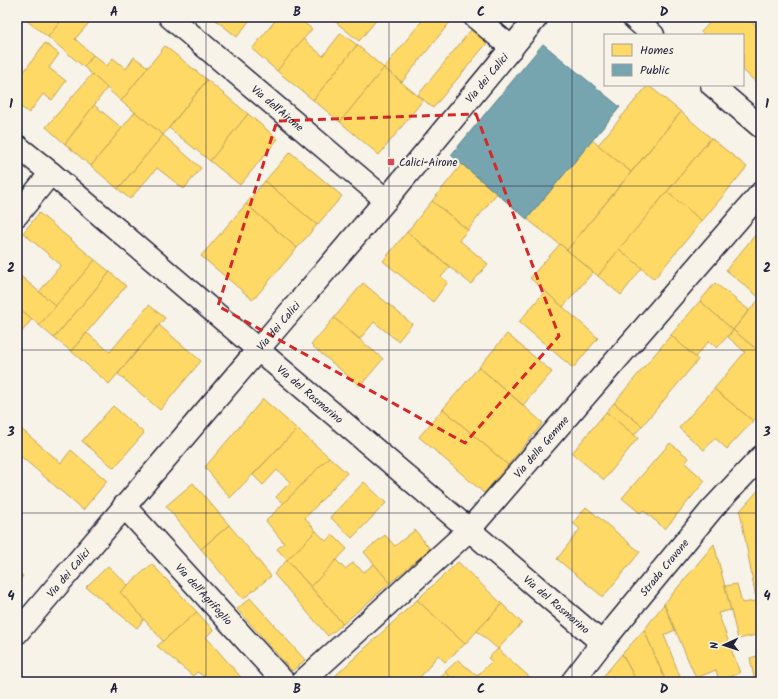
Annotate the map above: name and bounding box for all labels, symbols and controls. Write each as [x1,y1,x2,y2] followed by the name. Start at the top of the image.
[110,2,118,23] text: A
[293,2,301,23] text: B
[477,2,485,23] text: C
[660,2,669,23] text: D
[604,34,744,86] legend
[640,41,674,60] text: Homes
[461,49,514,108] street label: Via dei Calici
[640,61,670,80] text: Public
[247,81,307,137] street label: Via dell'Airone
[9,94,13,115] text: 1
[765,94,769,115] text: 1
[399,154,457,172] place label: Calici-Airone
[386,157,396,167] marker: Calici-Airone
[7,258,15,279] text: 2
[763,258,771,279] text: 2
[253,298,306,355] street label: Via dei Calici
[272,361,347,429] street label: Via del Rosmarino
[510,412,574,483] street label: Via delle Gemme
[6,422,15,443] text: 3
[762,422,771,443] text: 3
[636,535,694,601] street label: Strada Cravone
[43,544,96,602] street label: Via dei Calici
[170,560,236,630] street label: Via dell'Agrifoglio
[519,571,593,639] street label: Via del Rosmarino
[7,586,15,607] text: 4
[763,586,771,607] text: 4
[704,625,744,665] north arrow
[706,641,724,649] text: N
[110,679,118,699] text: A
[293,679,301,699] text: B
[477,679,485,699] text: C
[660,679,669,699] text: D

